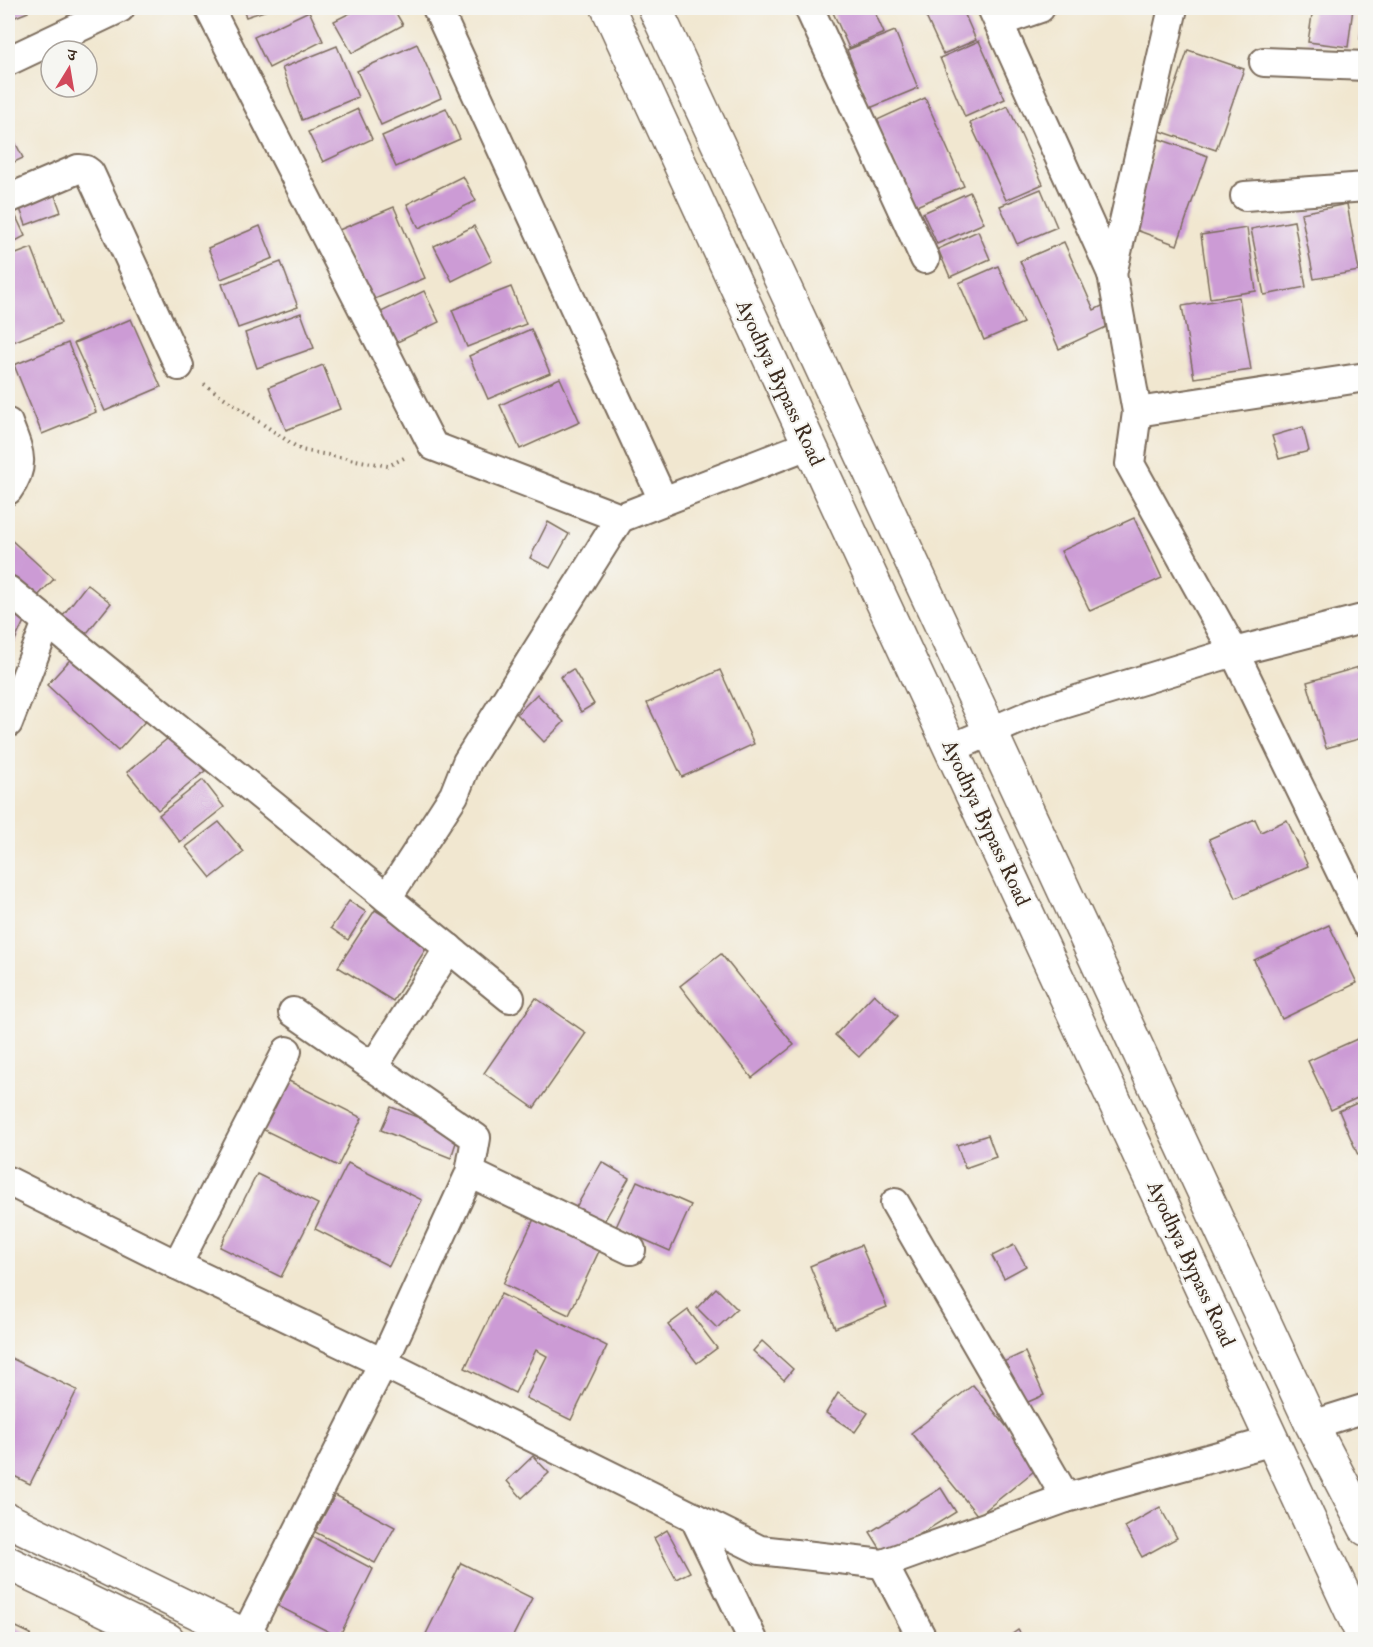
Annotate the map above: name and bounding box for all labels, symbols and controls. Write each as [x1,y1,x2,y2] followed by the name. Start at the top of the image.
[39,39,99,99] north arrow
[65,44,79,66] text: उ
[729,295,831,471] street label: Ayodhya Bypass Road
[935,735,1037,911] street label: Ayodhya Bypass Road
[1140,1176,1242,1352] street label: Ayodhya Bypass Road

